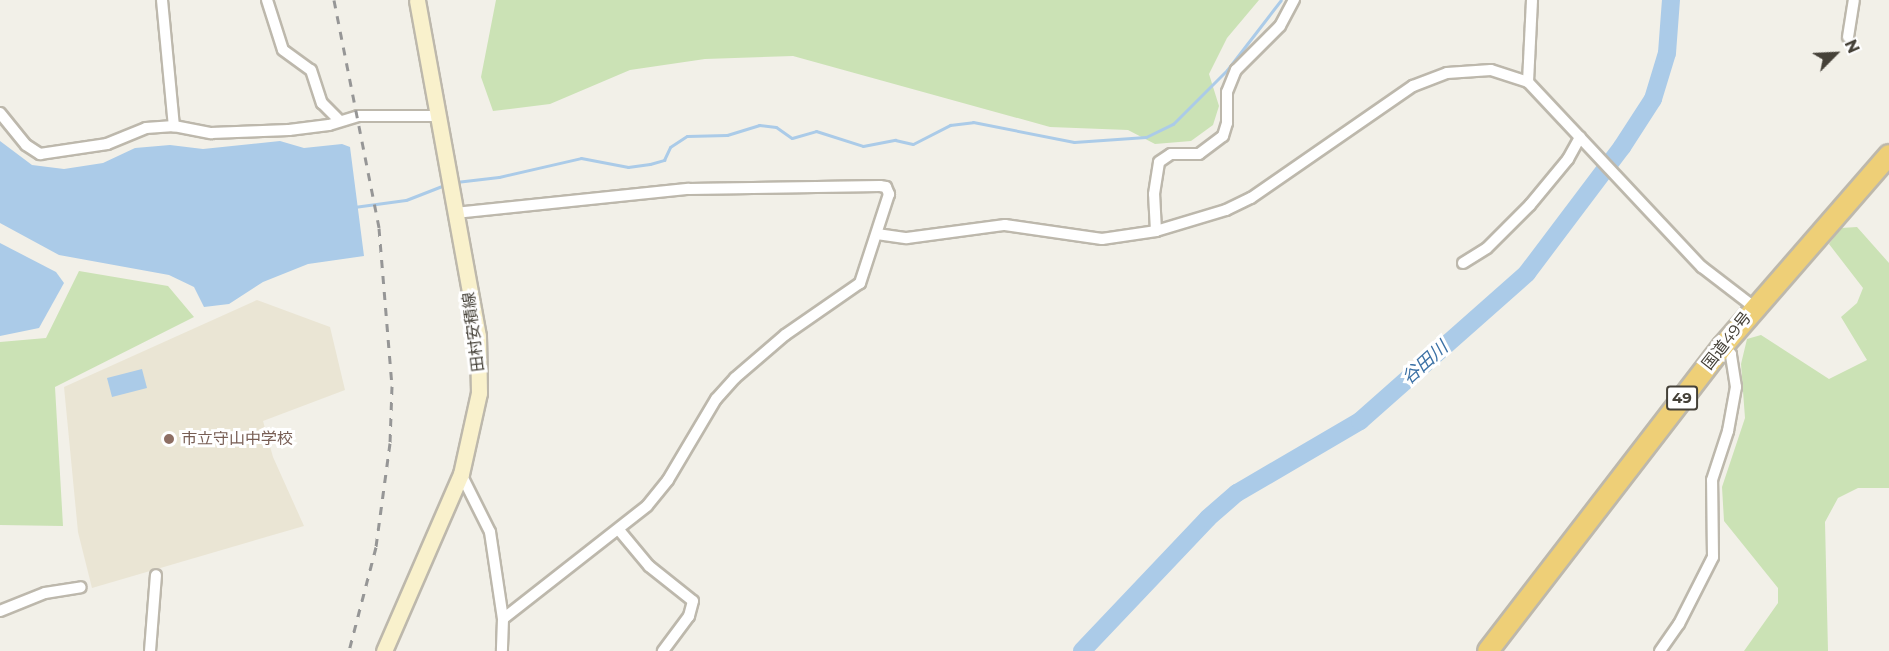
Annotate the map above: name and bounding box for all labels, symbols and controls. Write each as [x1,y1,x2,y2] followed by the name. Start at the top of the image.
[1805,24,1865,84] north arrow
[1841,37,1863,56] text: N
[460,291,488,373] street label: 田村安積線
[1698,308,1756,374] street label: 国道49号
[1398,337,1452,389] water label: 谷田川
[1666,386,1698,410] road number: 49
[181,429,293,449] place label: 市立守山中学校
[162,432,176,446] marker: 市立守山中学校

